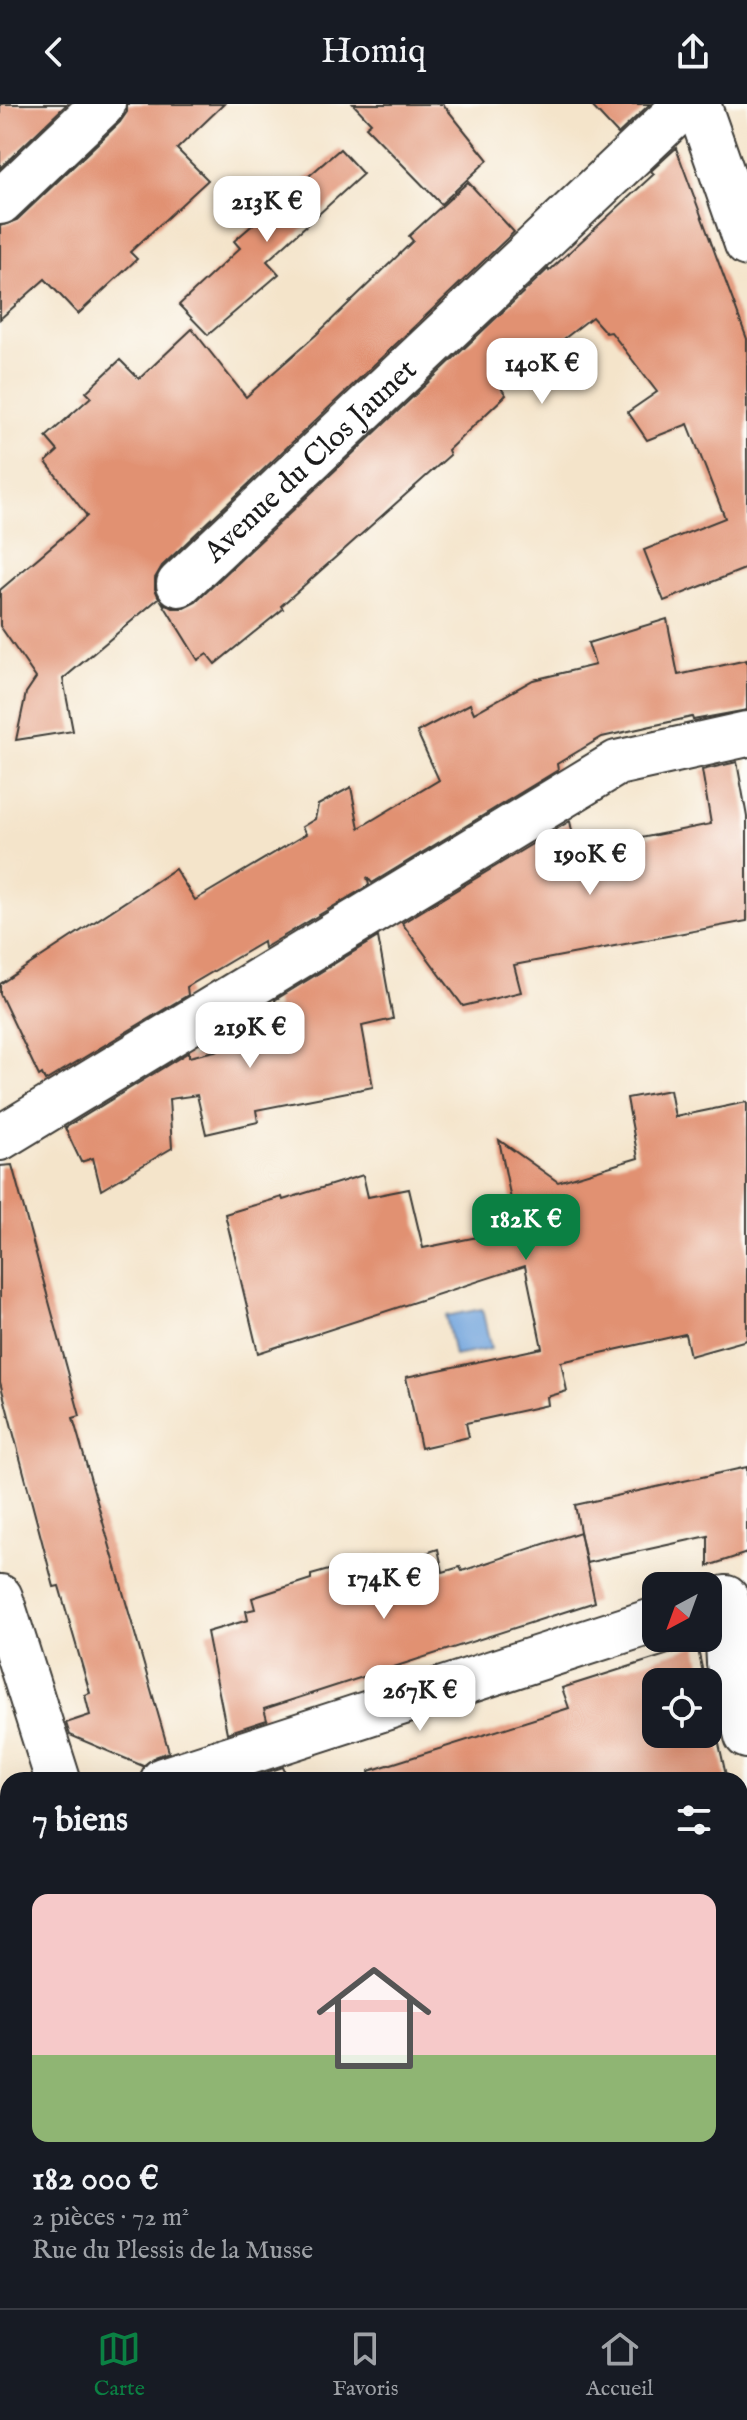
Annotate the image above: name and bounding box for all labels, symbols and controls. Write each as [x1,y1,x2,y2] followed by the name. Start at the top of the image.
[321,29,426,75] text: Homiq
[32,30,76,74] icon: back
[671,30,715,74] icon: share
[202,176,332,244] pin: 213K €
[231,185,303,218] text: 213K €
[477,338,607,406] pin: 140K €
[505,347,579,380] text: 140K €
[196,352,426,572] street label: Avenue du Clos Jaunet
[525,829,655,897] pin: 190K €
[553,838,627,871] text: 190K €
[185,1002,315,1070] pin: 219K €
[214,1011,286,1044] text: 219K €
[461,1194,591,1262] pin: 182K €
[490,1203,562,1236] text: 182K €
[319,1553,449,1621] pin: 174K €
[347,1562,421,1595] text: 174K €
[642,1572,722,1652] north arrow
[642,1572,722,1748] map controls
[355,1665,485,1733] pin: 267K €
[642,1668,722,1748] button: locate
[382,1674,458,1707] text: 267K €
[672,1798,716,1842] icon: filters
[32,1799,128,1842] text: 7 biens
[302,1946,446,2090] icon: home
[32,2158,159,2201] text: 182 000 €
[32,2201,189,2234] text: 2 pièces · 72 m²
[32,2234,313,2267] text: Rue du Plessis de la Musse
[94,2327,145,2403] tab: Carte
[332,2327,398,2403] tab: Favoris
[586,2327,653,2403] tab: Accueil

